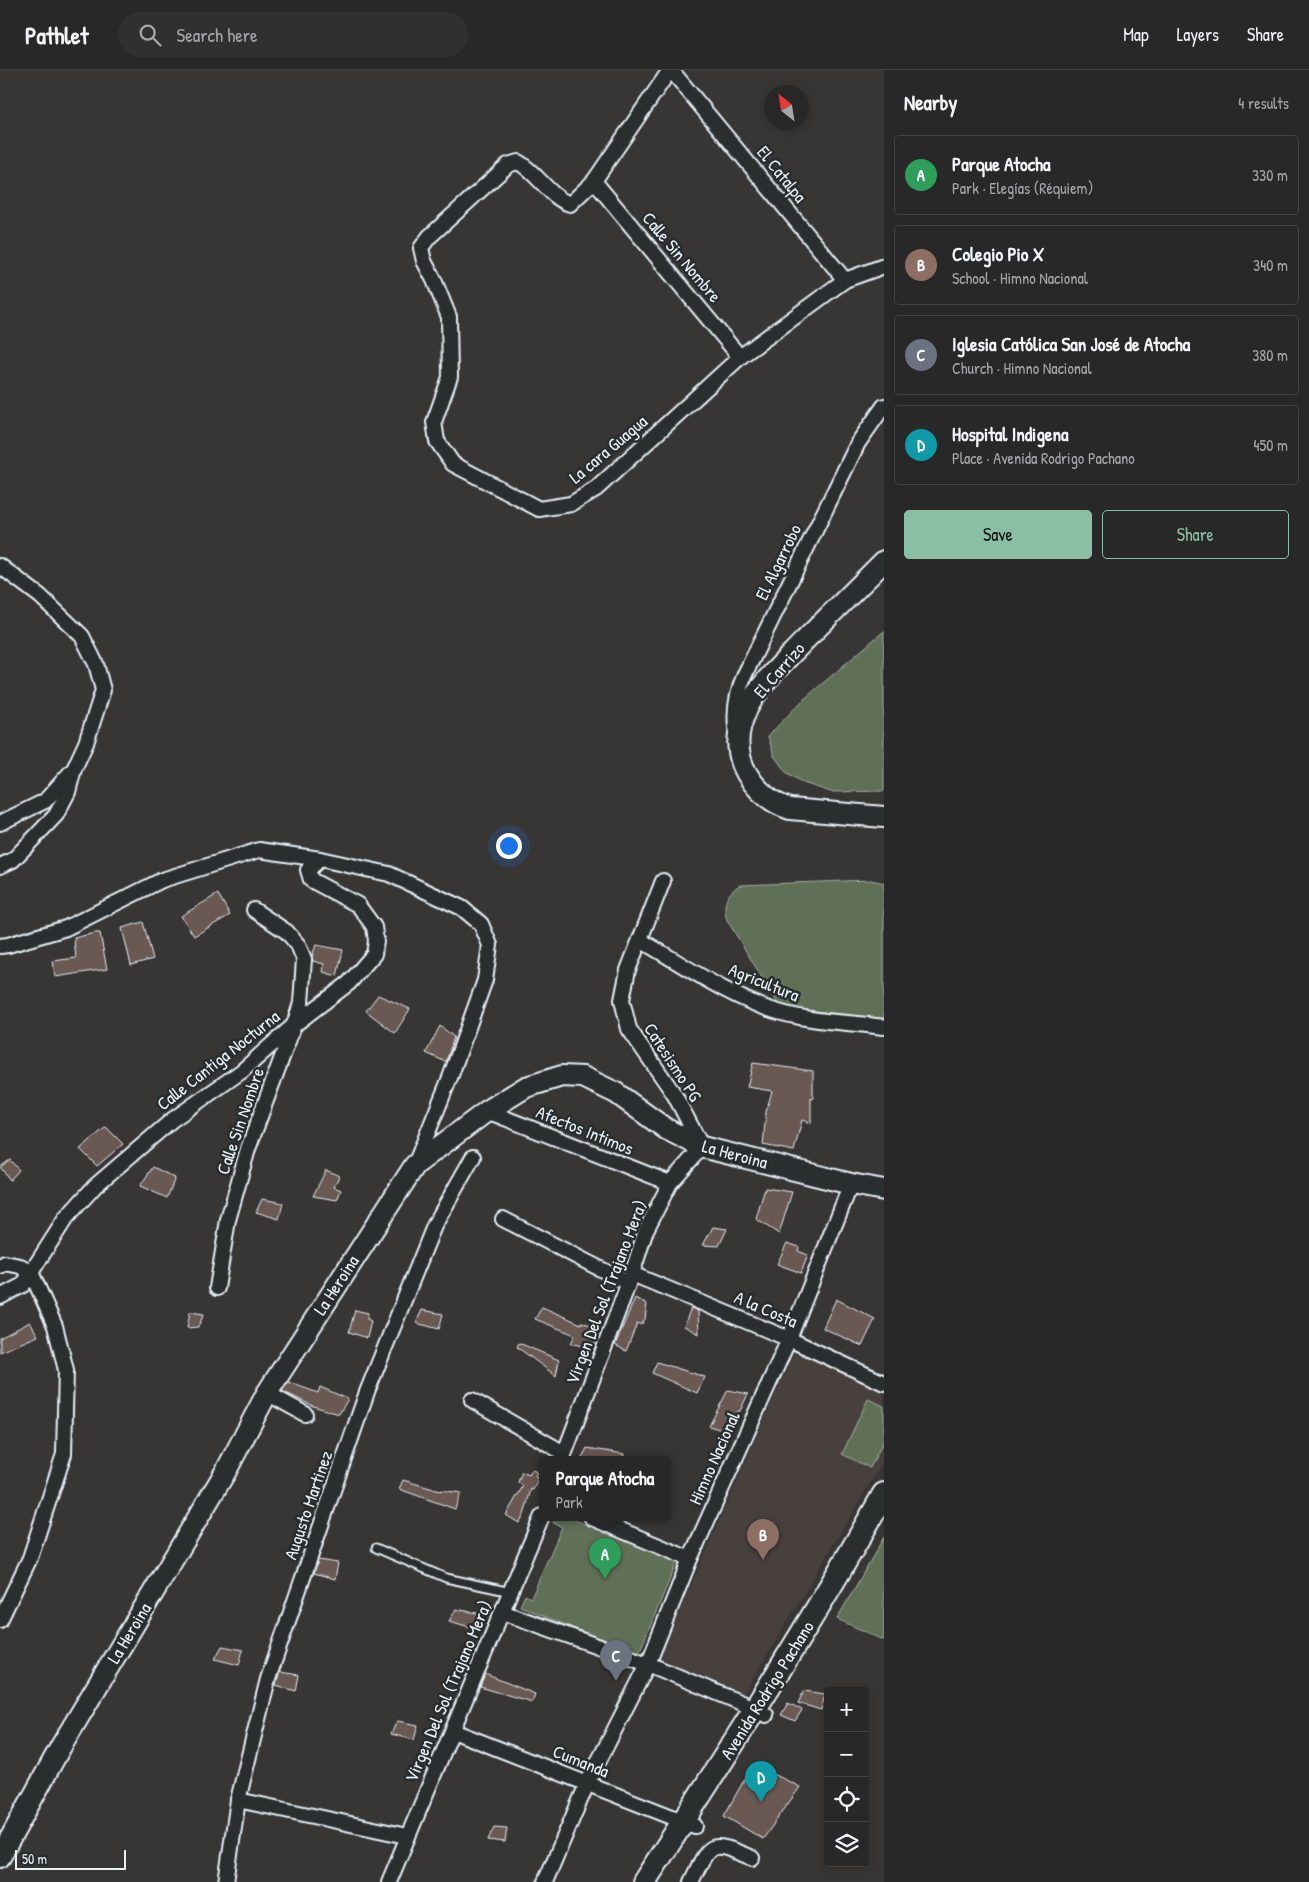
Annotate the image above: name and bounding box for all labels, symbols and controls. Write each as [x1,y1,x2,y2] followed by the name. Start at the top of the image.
[118,12,468,57] search box
[25,19,88,51] text: Pathlet
[136,21,164,49] icon: search
[176,22,258,48] text: Search here
[1123,22,1149,47] text: Map
[1177,22,1219,47] text: Layers
[1247,22,1284,47] text: Share
[764,85,809,130] north arrow
[904,88,957,117] text: Nearby
[1238,92,1289,114] text: 4 results
[751,140,813,208] street label: El Catalpa
[952,151,1051,177] text: Parque Atocha
[917,164,925,186] text: A
[1252,164,1288,186] text: 330 m
[952,177,1093,199] text: Park · Elegías (Réquiem)
[637,206,727,308] street label: Calle Sin Nombre
[952,241,1044,267] text: Colegio Pio X
[917,254,925,276] text: B
[1253,254,1288,276] text: 340 m
[952,267,1088,289] text: School · Himno Nacional
[952,331,1190,357] text: Iglesia Católica San José de Atocha
[917,344,925,366] text: C
[1252,344,1288,366] text: 380 m
[952,357,1092,379] text: Church · Himno Nacional
[563,409,653,489] street label: La cara Guagua
[952,421,1068,447] text: Hospital Indigena
[917,434,925,456] text: D
[1254,434,1288,456] text: 450 m
[952,447,1135,469] text: Place · Avenida Rodrigo Pachano
[904,510,1092,559] button: Save
[1102,510,1289,559] button: Share
[749,520,807,604] street label: El Algarrobo
[748,637,810,703] street label: El Carrizo
[496,833,522,859] your location
[725,957,803,1007] street label: Agricultura
[151,1004,285,1116] street label: Calle Cantiga Nocturna
[638,1018,708,1106] street label: Catesismo PG
[210,1064,270,1178] street label: Calle Sin Nombre
[533,1099,637,1161] street label: Afectos Intimos
[699,1133,771,1175] street label: La Heroina
[559,1196,653,1388] street label: Virgen Del Sol (Trajano Mera)
[307,1250,365,1320] street label: La Heroina
[731,1285,801,1333] street label: A la Costa
[682,1407,746,1508] street label: Himno Nacional
[278,1447,338,1563] street label: Augusto Martinez
[539,1456,671,1521] popup
[556,1465,654,1491] text: Parque Atocha
[556,1491,583,1513] text: Park
[747,1519,779,1560] pin: B
[589,1538,621,1579] pin: A
[398,1596,498,1786] street label: Virgen Del Sol (Trajano Mera)
[101,1598,157,1668] street label: La Heroina
[714,1616,820,1764] street label: Avenida Rodrigo Pachano
[600,1640,632,1681] pin: C
[824,1687,869,1867] map controls
[824,1687,869,1732] button: +
[824,1732,869,1777] button: −
[549,1738,613,1784] street label: Cumanda
[745,1761,777,1802] pin: D
[824,1777,869,1822] button: locate
[824,1822,869,1867] button: layers
[15,1847,126,1870] scale bar
[22,1849,47,1868] text: 50 m

